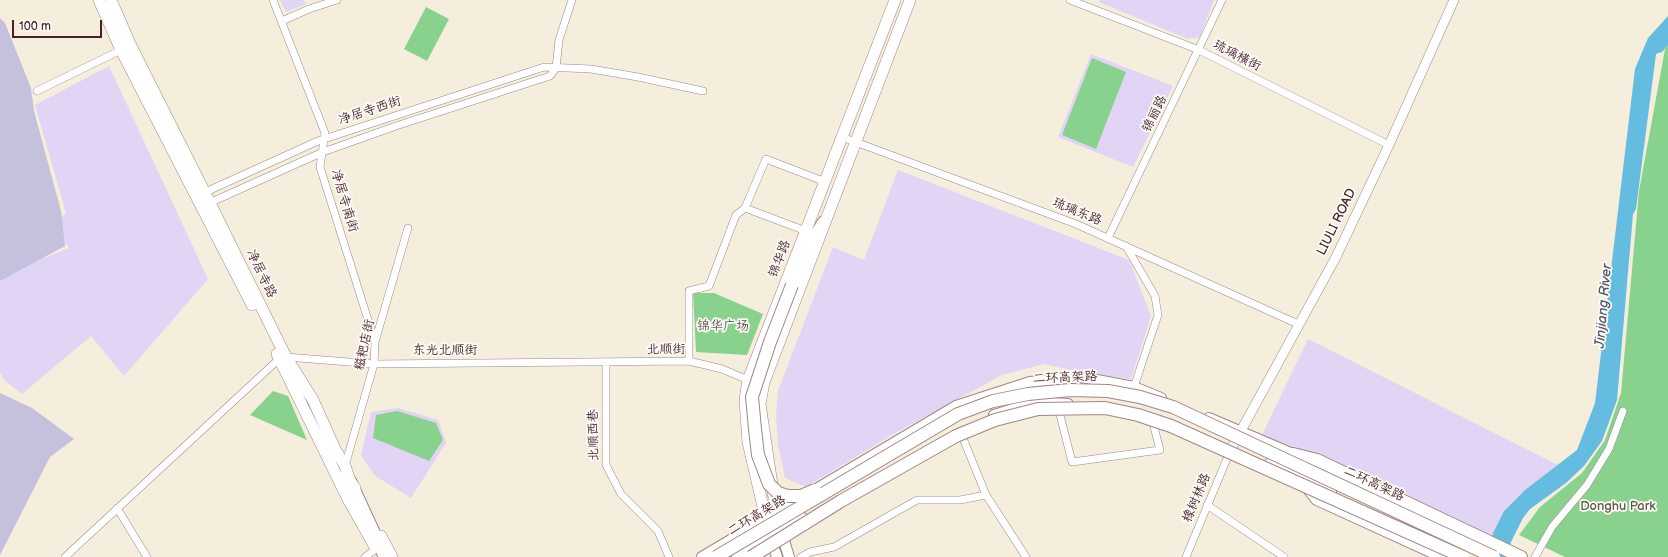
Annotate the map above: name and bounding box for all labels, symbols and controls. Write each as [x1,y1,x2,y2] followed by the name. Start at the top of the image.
[14,12,104,38] scale bar
[19,19,51,34] text: 100 m
[1210,37,1264,75] street label: 琉璃横街
[1139,93,1171,135] street label: 锦丽路
[337,94,403,128] street label: 净居寺西街
[327,168,361,234] street label: 净居寺南街
[1314,186,1360,258] street label: LIULI ROAD
[1050,195,1104,229] street label: 琉璃东路
[766,238,794,280] street label: 锦华路
[243,247,279,301] street label: 净居寺路
[1592,263,1616,349] water label: Jinjiang River
[352,318,378,372] street label: 糍粑店街
[697,319,749,335] park label: 锦华广场
[646,342,686,358] street label: 北顺街
[413,343,477,359] street label: 东光北顺街
[1032,369,1098,387] street label: 二环高架路
[586,409,602,461] street label: 北顺西巷
[1341,463,1407,505] street label: 二环高架路
[1180,471,1214,525] street label: 橡树林路
[725,493,789,539] street label: 二环高架路
[1580,499,1656,515] park label: Donghu Park

